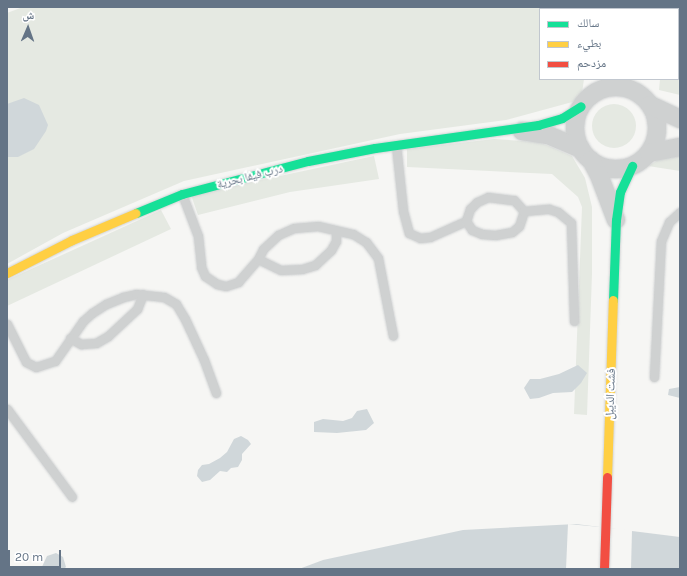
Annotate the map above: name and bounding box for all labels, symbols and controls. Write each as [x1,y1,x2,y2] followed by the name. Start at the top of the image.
[8,8,48,48] north arrow
[539,8,679,80] legend
[22,9,34,22] text: ش
[577,16,599,30] text: سالك
[577,36,601,50] text: بطيء
[577,56,606,70] text: مزدحم
[216,162,284,192] street label: درب فيفا بحرية
[603,368,619,420] street label: فشت الديبل
[10,542,63,568] scale bar
[15,550,43,564] text: 20 m

